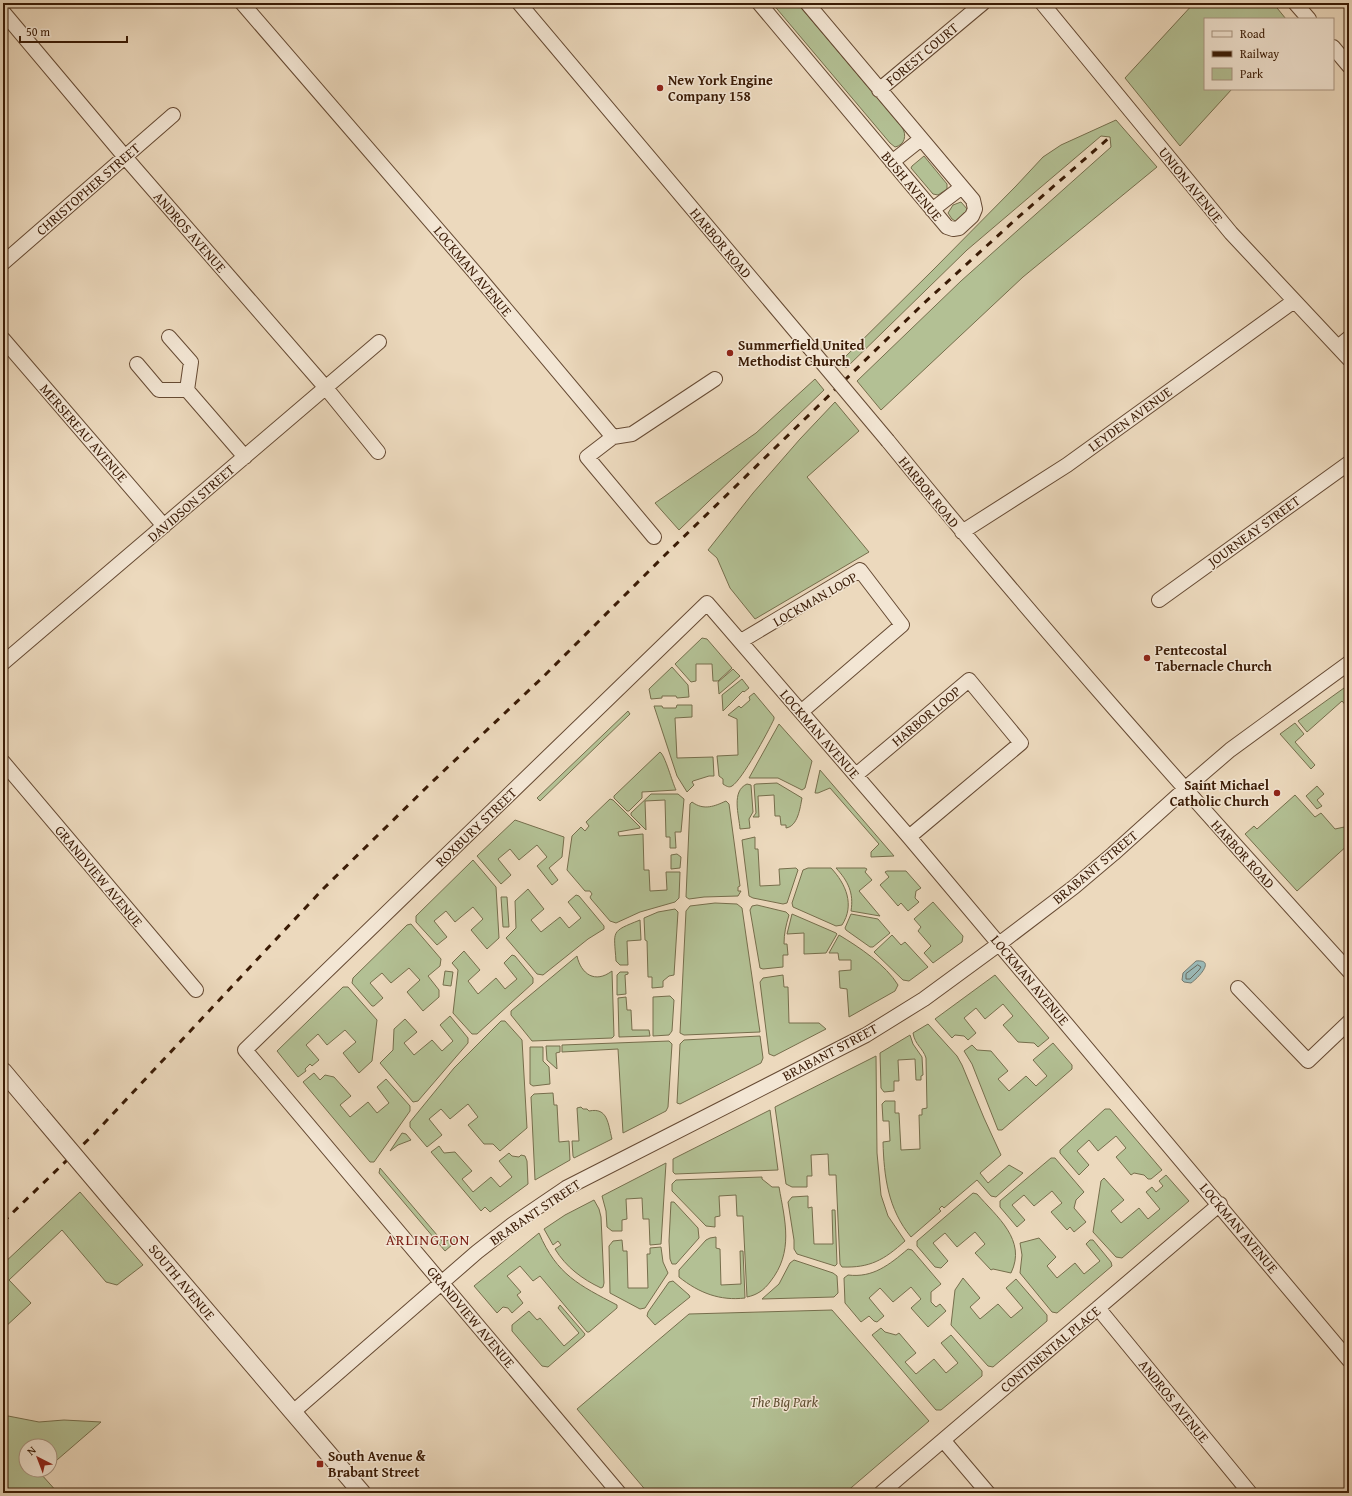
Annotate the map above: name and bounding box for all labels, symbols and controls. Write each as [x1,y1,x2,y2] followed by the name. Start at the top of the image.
[20,18,127,44] scale bar
[881,18,963,90] street label: FOREST COURT
[1204,18,1334,90] legend
[26,23,50,40] text: 50 m
[1240,25,1266,42] text: Road
[1240,45,1279,62] text: Railway
[1240,65,1264,82] text: Park
[668,70,773,106] place label: New York Engine Company 158
[655,83,665,93] marker: New York Engine Company 158
[32,138,145,240] street label: CHRISTOPHER STREET
[1154,143,1228,227] street label: UNION AVENUE
[877,147,947,225] street label: BUSH AVENUE
[149,187,231,277] street label: ANDROS AVENUE
[686,203,756,283] street label: HARBOR ROAD
[429,221,517,321] street label: LOCKMAN AVENUE
[738,335,865,371] place label: Summerfield United Methodist Church
[725,348,735,358] marker: Summerfield United Methodist Church
[35,379,133,487] street label: MERSEREAU AVENUE
[1084,382,1176,456] street label: LEYDEN AVENUE
[894,452,964,532] street label: HARBOR ROAD
[143,459,239,547] street label: DAVIDSON STREET
[1202,491,1304,573] street label: JOURNEAY STREET
[769,567,861,631] street label: LOCKMAN LOOP
[1155,640,1273,676] place label: Pentecostal Tabernacle Church
[1142,653,1152,663] marker: Pentecostal Tabernacle Church
[887,681,965,751] street label: HARBOR LOOP
[776,685,864,783] street label: LOCKMAN AVENUE
[1170,775,1270,811] place label: Saint Michael Catholic Church
[431,783,521,871] street label: ROXBURY STREET
[1272,788,1282,798] marker: Saint Michael Catholic Church
[1207,815,1279,893] street label: HARBOR ROAD
[50,821,148,931] street label: GRANDVIEW AVENUE
[1048,825,1142,909] street label: BRABANT STREET
[986,930,1074,1030] street label: LOCKMAN AVENUE
[779,1018,882,1086] street label: BRABANT STREET
[486,1174,585,1250] street label: BRABANT STREET
[1195,1178,1283,1278] street label: LOCKMAN AVENUE
[386,1229,470,1250] district label: ARLINGTON
[144,1240,220,1324] street label: SOUTH AVENUE
[422,1262,520,1372] street label: GRANDVIEW AVENUE
[995,1301,1105,1397] street label: CONTINENTAL PLACE
[1134,1355,1214,1447] street label: ANDROS AVENUE
[750,1392,818,1412] park label: The Big Park
[18,1438,58,1478] north arrow
[23,1442,40,1459] text: N
[328,1446,426,1482] place label: South Avenue & Brabant Street
[315,1459,325,1469] marker: South Avenue & Brabant Street

